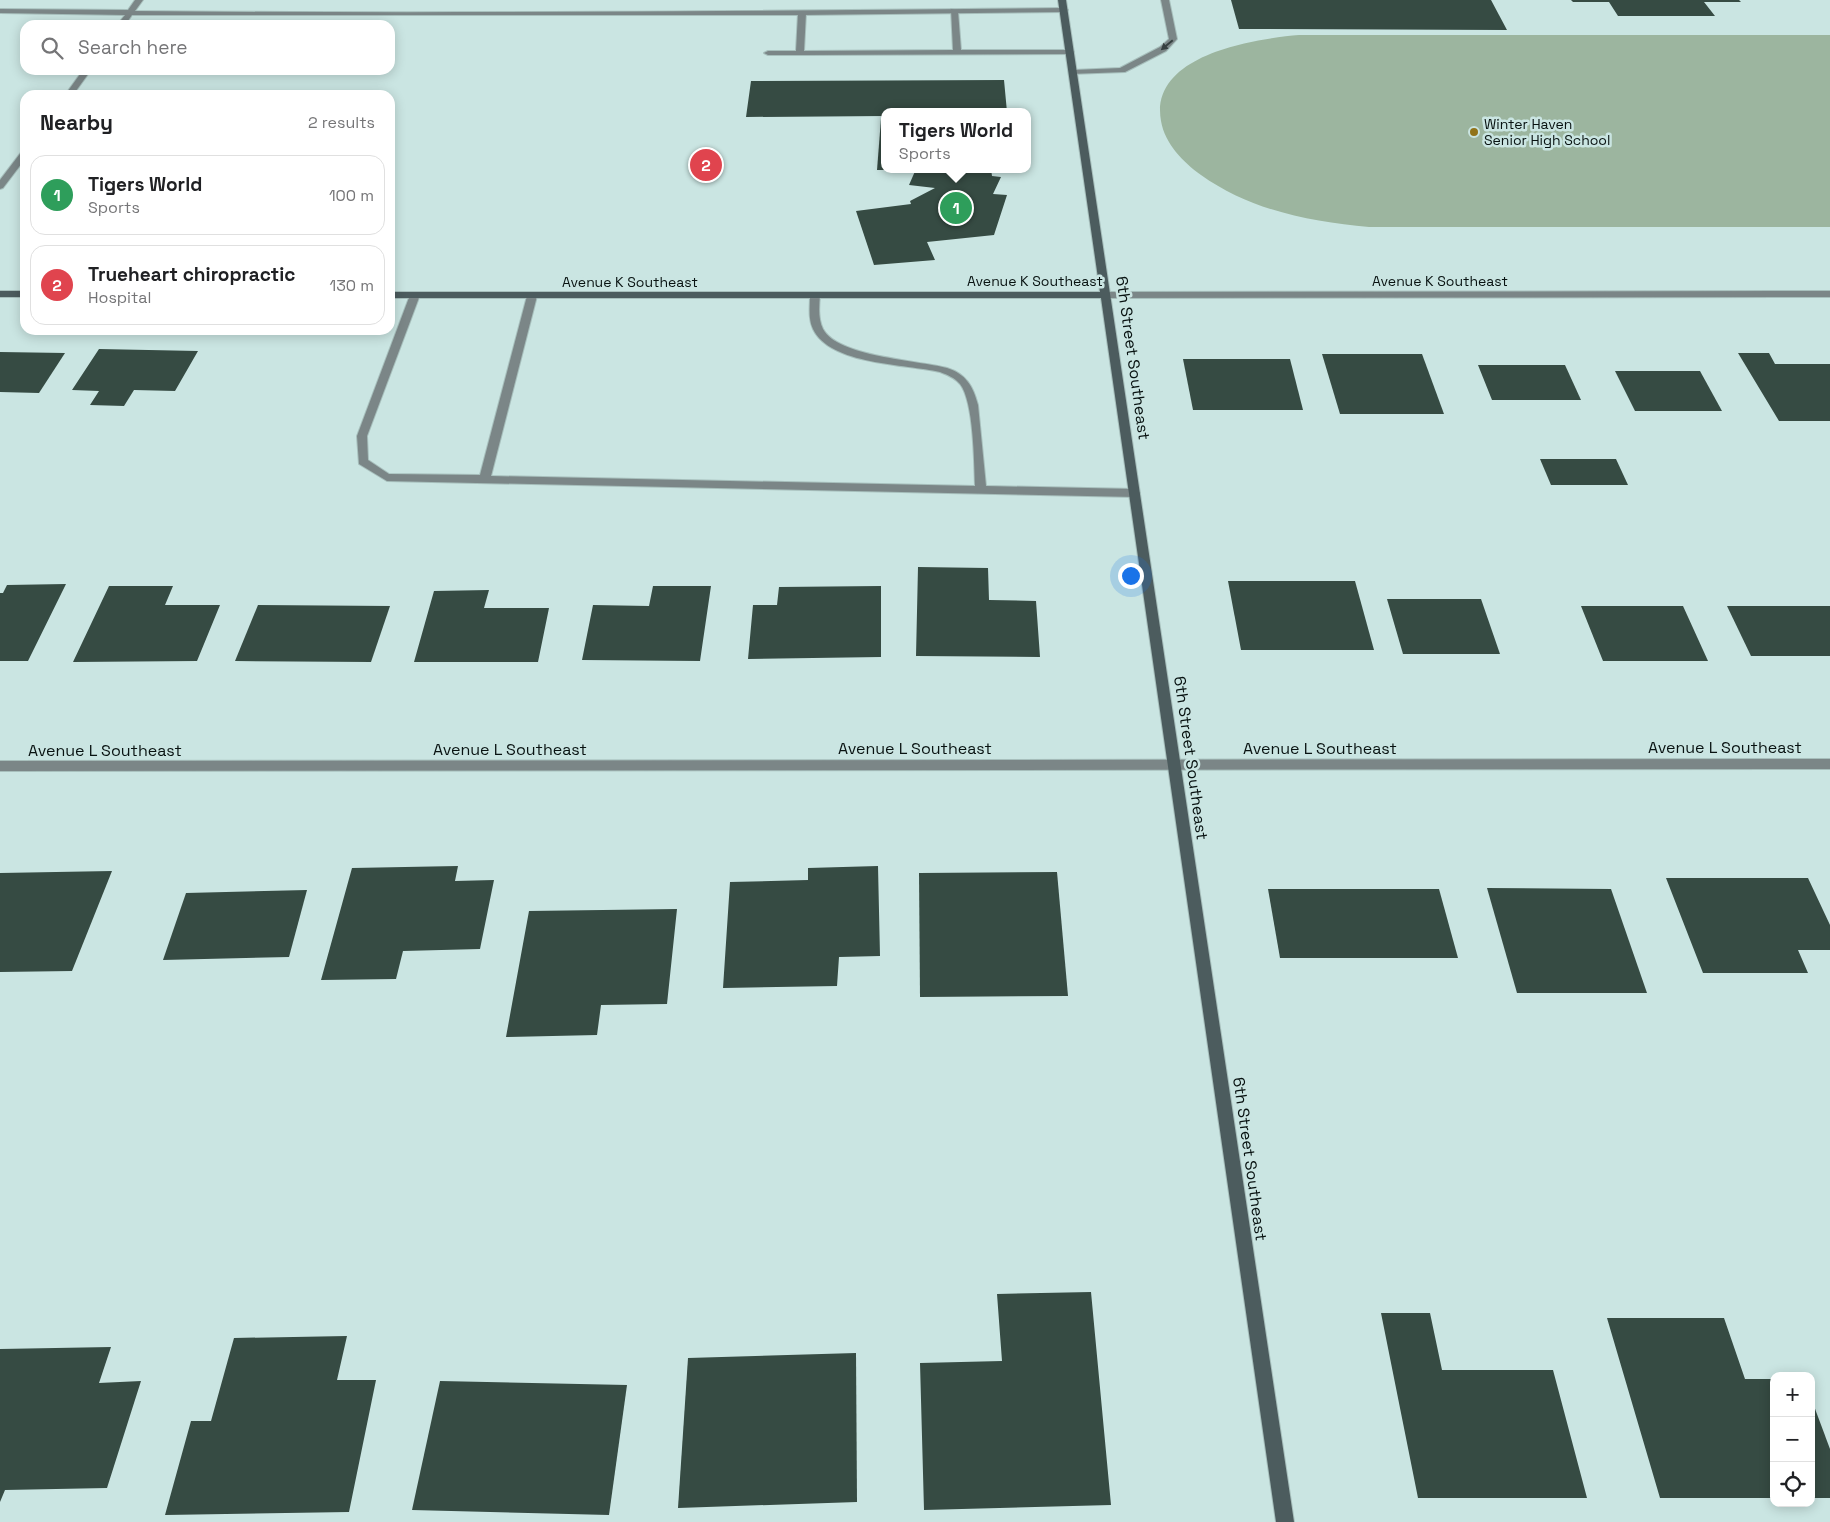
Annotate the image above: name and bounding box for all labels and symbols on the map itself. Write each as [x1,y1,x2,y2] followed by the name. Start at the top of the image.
[1160,39,1173,50] one-way arrow
[1484,115,1610,149] place label: Winter Haven Senior High School
[1468,126,1480,138] marker: Winter Haven Senior High School
[690,146,722,184] pin: 2
[940,189,972,227] pin: 1
[967,272,1103,290] street label: Avenue K Southeast
[1372,272,1508,290] street label: Avenue K Southeast
[562,273,698,291] street label: Avenue K Southeast
[1111,275,1155,441] street label: 6th Street Southeast
[1118,563,1144,589] your location
[1169,675,1213,841] street label: 6th Street Southeast
[1648,737,1802,758] street label: Avenue L Southeast
[838,738,992,759] street label: Avenue L Southeast
[1243,738,1397,759] street label: Avenue L Southeast
[433,739,587,760] street label: Avenue L Southeast
[28,740,182,761] street label: Avenue L Southeast
[1228,1076,1272,1242] street label: 6th Street Southeast

